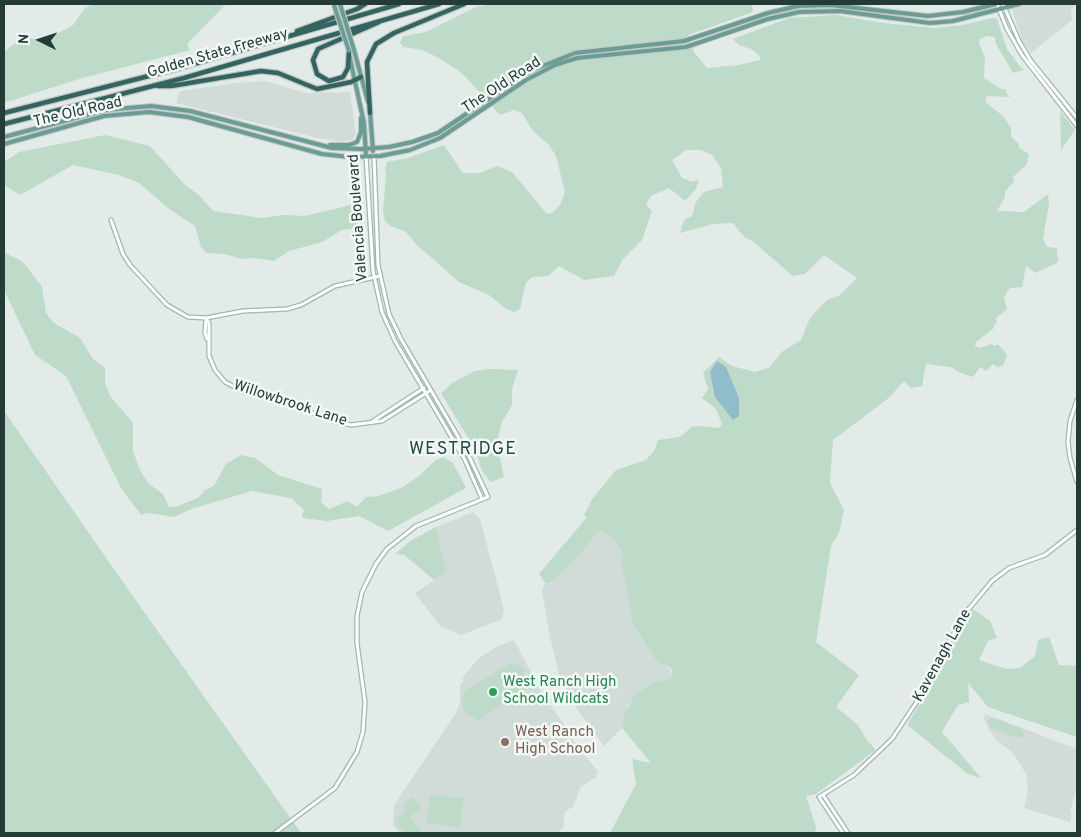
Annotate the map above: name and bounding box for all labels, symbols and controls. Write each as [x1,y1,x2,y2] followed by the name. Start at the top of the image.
[15,15,65,65] north arrow
[145,25,291,83] street label: Golden State Freeway
[16,33,33,45] text: N
[459,54,545,118] street label: The Old Road
[32,94,124,132] street label: The Old Road
[346,154,372,282] street label: Valencia Boulevard
[231,377,349,431] street label: Willowbrook Lane
[408,439,518,461] district label: WESTRIDGE
[910,606,976,706] street label: Kavenagh Lane
[503,674,617,709] place label: West Ranch High School Wildcats
[487,686,499,698] marker: West Ranch High School Wildcats
[515,724,596,759] place label: West Ranch High School
[499,736,511,748] marker: West Ranch High School

